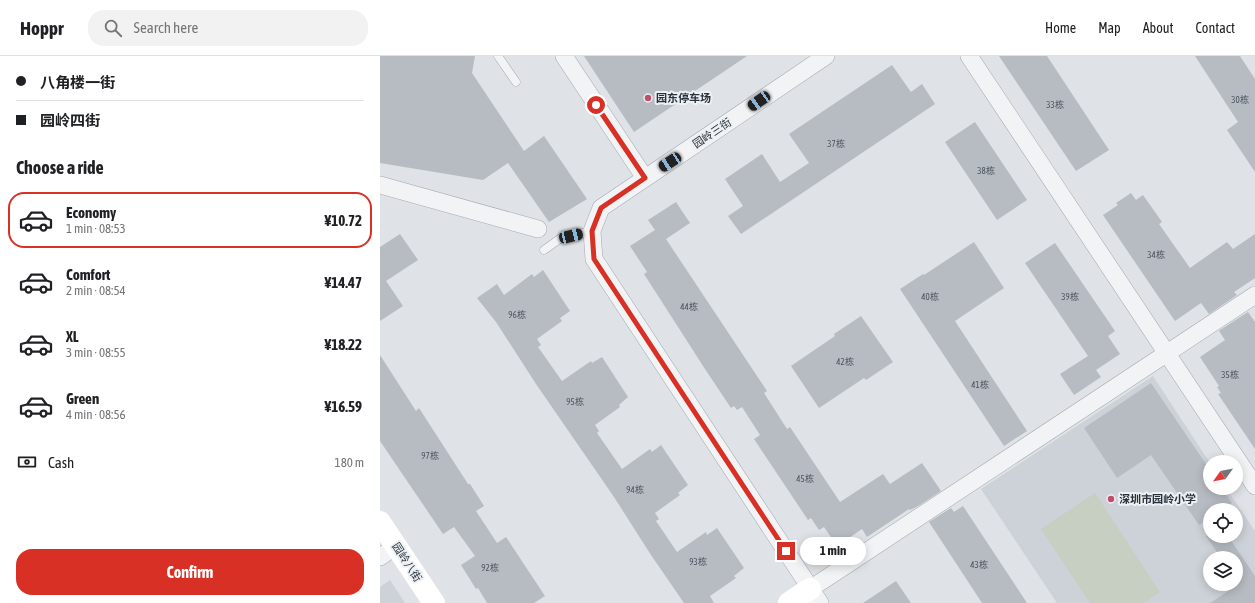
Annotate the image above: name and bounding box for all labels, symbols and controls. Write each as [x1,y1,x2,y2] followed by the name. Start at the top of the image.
[88,10,368,46] search box
[20,17,64,39] text: Hoppr
[102,17,124,39] icon: search
[134,19,198,36] text: Search here
[1045,20,1076,36] text: Home
[1098,20,1121,36] text: Map
[1143,20,1174,36] text: About
[1196,20,1235,36] text: Contact
[40,74,115,91] text: 八角楼一街
[746,89,772,113] car
[656,92,711,104] place label: 园东停车场
[643,93,653,103] marker: 园东停车场
[1231,94,1249,105] house number: 30栋
[587,96,605,114] route start
[1046,99,1064,110] house number: 33栋
[40,112,100,129] text: 园岭四街
[690,116,734,150] street label: 园岭三街
[827,138,845,149] house number: 37栋
[657,150,683,174] car
[16,157,104,178] text: Choose a ride
[977,165,995,176] house number: 38栋
[18,202,54,238] icon: car
[66,204,116,221] text: Economy
[324,212,362,229] text: ¥10.72
[66,221,126,236] text: 1 min · 08:53
[558,227,584,245] car
[1147,249,1165,260] house number: 34栋
[18,264,54,300] icon: car
[66,266,110,283] text: Comfort
[324,274,362,291] text: ¥14.47
[66,283,126,298] text: 2 min · 08:54
[921,291,939,302] house number: 40栋
[1061,291,1079,302] house number: 39栋
[680,301,698,312] house number: 44栋
[508,309,526,320] house number: 96栋
[18,326,54,362] icon: car
[66,328,79,345] text: XL
[324,336,362,353] text: ¥18.22
[66,345,126,360] text: 3 min · 08:55
[836,356,854,367] house number: 42栋
[1221,369,1239,380] house number: 35栋
[971,379,989,390] house number: 41栋
[18,388,54,424] icon: car
[66,390,99,407] text: Green
[566,396,584,407] house number: 95栋
[324,398,362,415] text: ¥16.59
[66,407,126,422] text: 4 min · 08:56
[421,450,439,461] house number: 97栋
[16,451,38,473] icon: cash
[48,454,74,471] text: Cash
[335,455,364,470] text: 180 m
[1203,455,1243,495] north arrow
[1203,455,1243,591] map controls
[796,473,814,484] house number: 45栋
[626,484,644,495] house number: 94栋
[1119,493,1196,505] place label: 深圳市园岭小学
[1106,494,1116,504] marker: 深圳市园岭小学
[1203,503,1243,543] button: locate
[800,537,866,565] callout: 1 min
[390,540,424,584] street label: 园岭八街
[777,542,795,560] route end
[820,543,846,558] text: 1 min
[16,549,364,595] button: Confirm
[1203,551,1243,591] button: layers
[689,556,707,567] house number: 93栋
[970,559,988,570] house number: 43栋
[481,562,499,573] house number: 92栋

